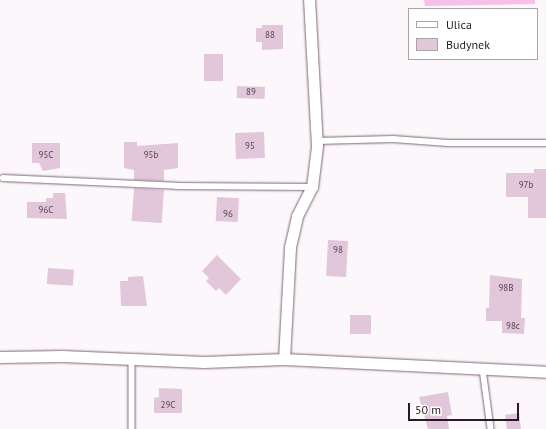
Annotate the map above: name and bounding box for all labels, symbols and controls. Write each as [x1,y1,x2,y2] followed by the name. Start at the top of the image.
[408,8,538,60] legend
[446,17,472,32] text: Ulica
[265,30,275,40] house number: 88
[446,37,490,52] text: Budynek
[246,87,256,97] house number: 89
[245,141,255,151] house number: 95
[39,150,53,160] house number: 95C
[144,150,158,160] house number: 95b
[519,180,533,190] house number: 97b
[39,205,53,215] house number: 96C
[223,209,233,219] house number: 96
[333,245,343,255] house number: 98
[498,283,514,293] house number: 98B
[506,321,520,331] house number: 98c
[410,395,521,421] scale bar
[161,400,175,410] house number: 29C
[415,402,441,417] text: 50 m

